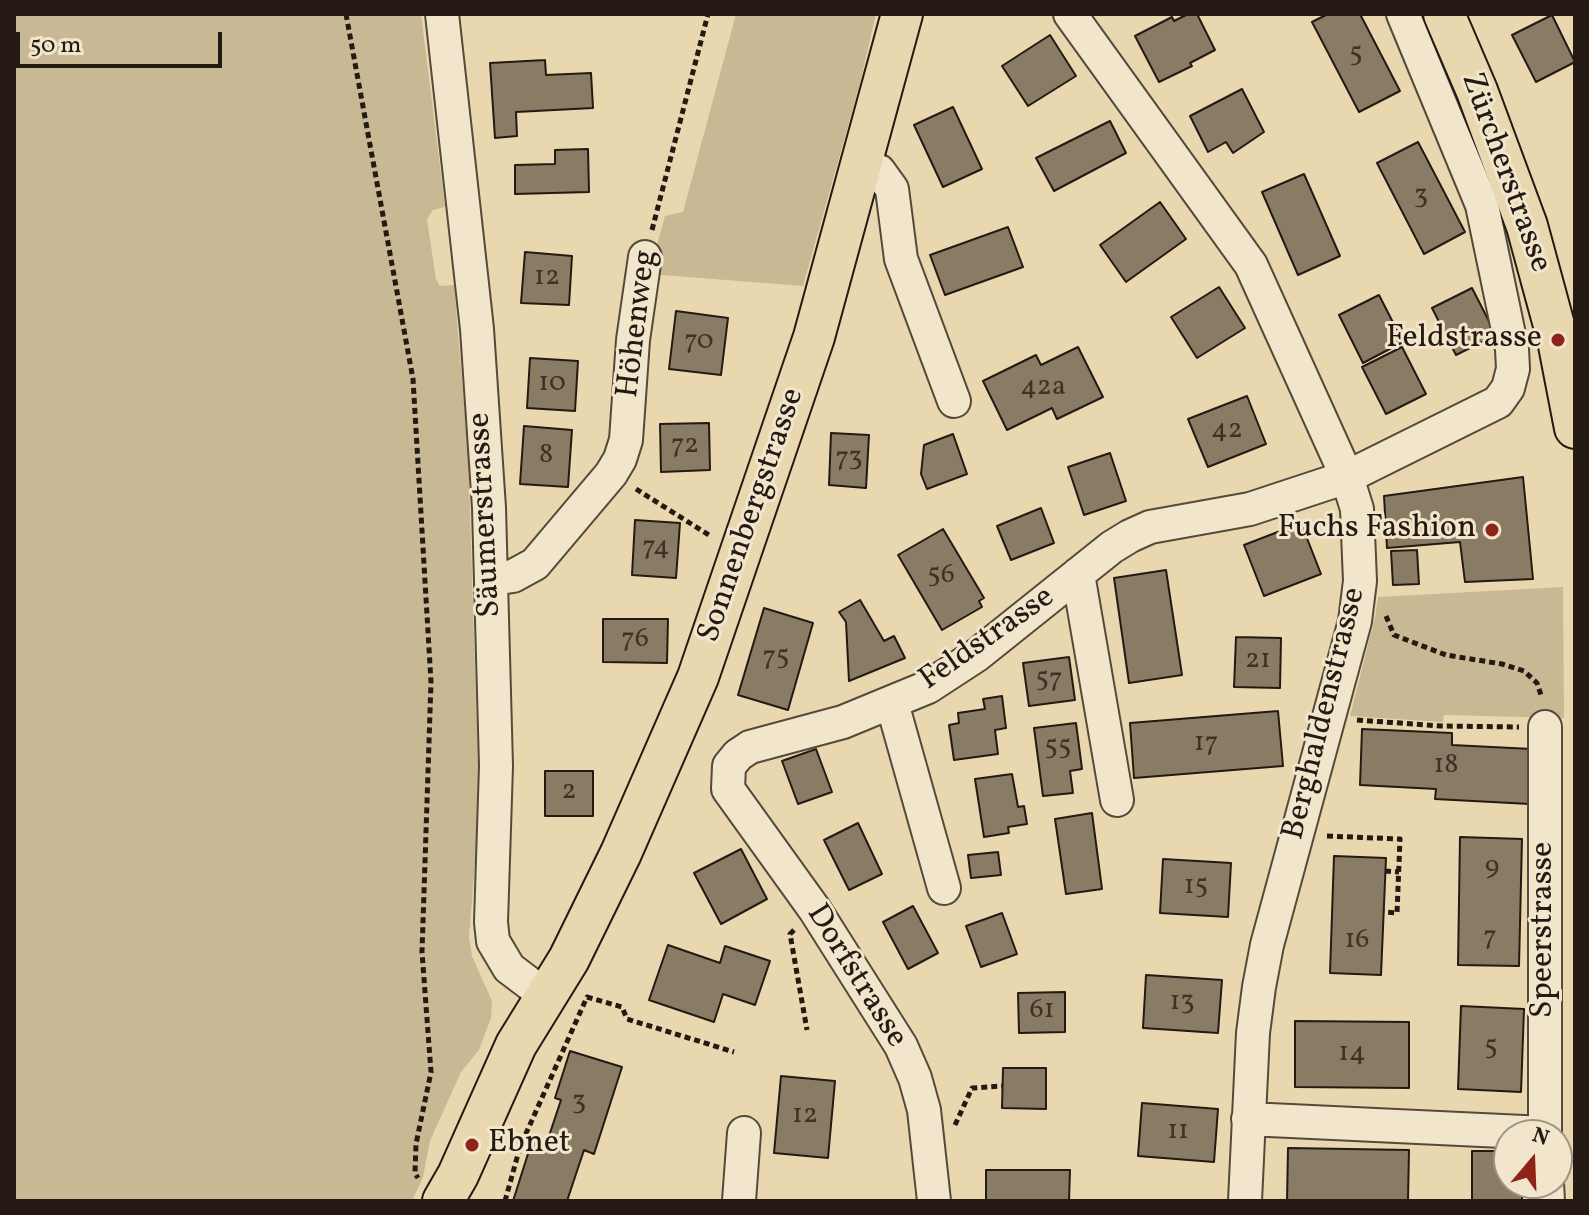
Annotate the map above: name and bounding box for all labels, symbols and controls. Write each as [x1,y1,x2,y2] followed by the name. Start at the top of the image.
[20,16,226,66] scale bar
[30,29,82,63] text: 50 m
[1349,39,1363,73] house number: 5
[1450,68,1558,278] street label: Zürcherstrasse
[1414,181,1428,215] house number: 3
[611,248,667,400] street label: Höhenweg
[534,262,560,296] house number: 12
[1386,321,1542,359] place label: Feldstrasse
[684,326,714,360] house number: 70
[1549,331,1567,349] marker: Feldstrasse
[538,368,566,402] house number: 10
[1020,372,1066,406] house number: 42a
[691,384,815,648] street label: Sonnenbergstrasse
[462,411,512,619] street label: Säumerstrasse
[1211,415,1243,449] house number: 42
[671,430,699,464] house number: 72
[539,440,553,474] house number: 8
[835,443,863,477] house number: 73
[1277,511,1476,549] place label: Fuchs Fashion
[1483,521,1501,539] marker: Fuchs Fashion
[642,532,670,566] house number: 74
[927,560,955,594] house number: 56
[913,580,1063,700] street label: Feldstrasse
[1276,584,1376,844] street label: Berghaldenstrasse
[621,624,649,658] house number: 76
[762,642,790,676] house number: 75
[1245,645,1271,679] house number: 21
[1035,664,1063,698] house number: 57
[1194,728,1218,762] house number: 17
[1045,732,1071,766] house number: 55
[1433,750,1459,784] house number: 18
[561,776,577,810] house number: 2
[1526,842,1564,1018] street label: Speerstrasse
[1485,852,1499,886] house number: 9
[1184,871,1208,905] house number: 15
[796,898,914,1056] street label: Dorfstrasse
[1483,922,1497,956] house number: 7
[1344,925,1370,959] house number: 16
[1169,987,1195,1021] house number: 13
[1029,995,1055,1029] house number: 61
[1484,1032,1498,1066] house number: 5
[1338,1038,1366,1072] house number: 14
[572,1087,586,1121] house number: 3
[792,1100,818,1134] house number: 12
[1167,1116,1189,1150] house number: 11
[1493,1119,1573,1199] north arrow
[1528,1120,1553,1155] text: N
[488,1126,570,1164] place label: Ebnet
[463,1136,481,1154] marker: Ebnet

